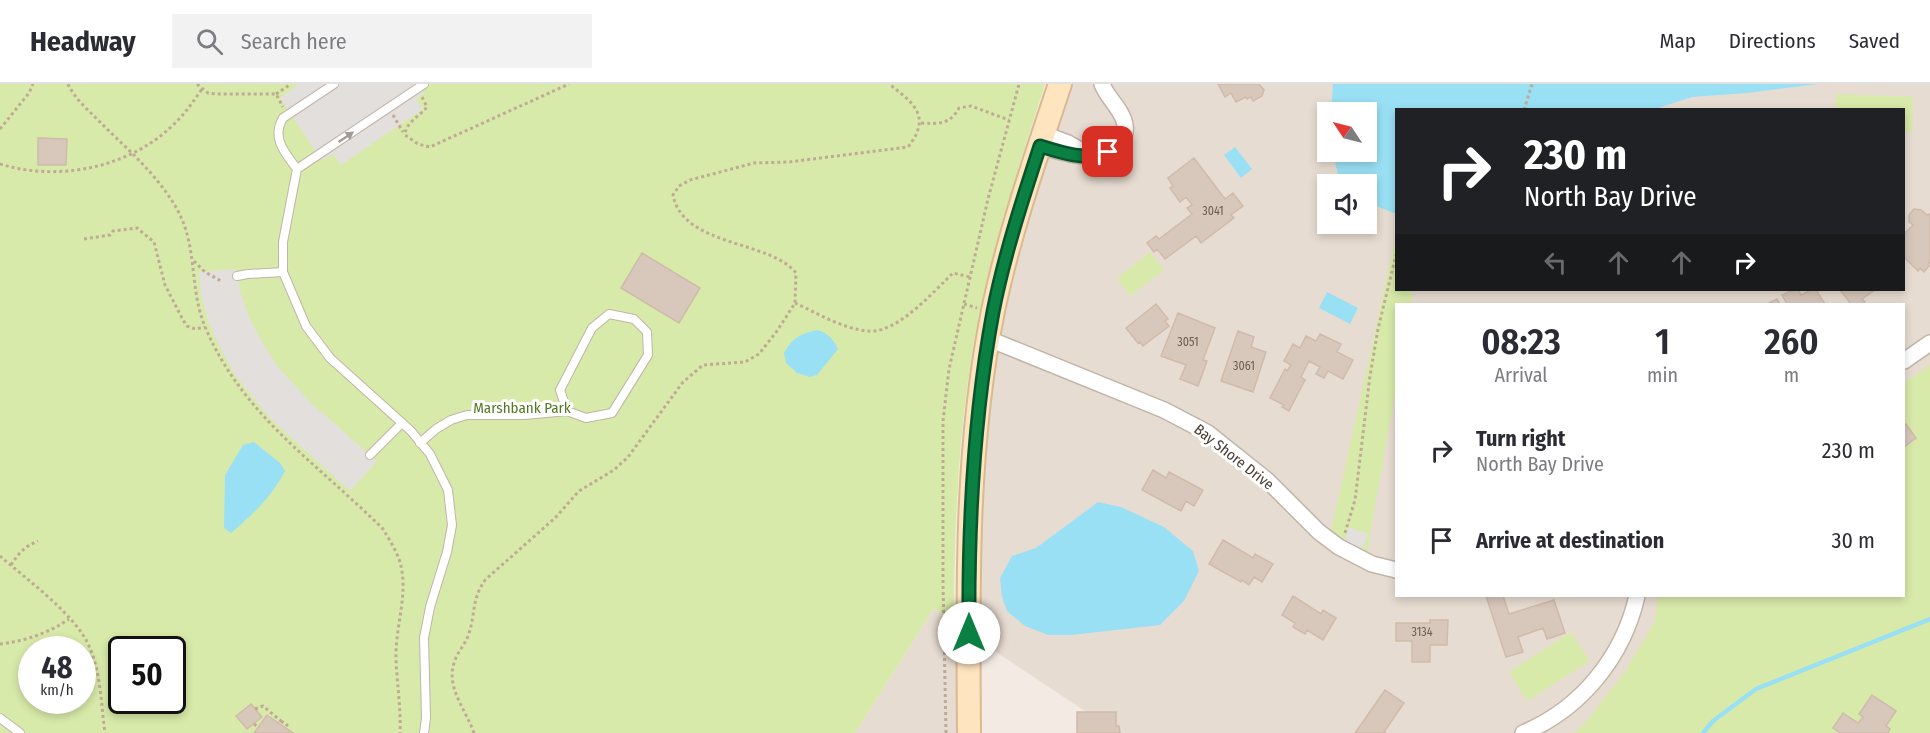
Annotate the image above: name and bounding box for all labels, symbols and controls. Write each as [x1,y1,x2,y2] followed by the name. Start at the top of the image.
[172,14,592,68] search box
[30,25,136,58] text: Headway
[193,25,226,58] icon: search
[241,28,347,55] text: Search here
[1659,28,1696,54] text: Map
[1729,28,1816,54] text: Directions
[1849,28,1900,54] text: Saved
[1317,102,1377,162] north arrow
[1317,102,1377,234] map controls
[1082,126,1133,177] pin
[1524,130,1627,180] text: 230 m
[338,132,354,143] one-way arrow
[1425,132,1503,210] icon: right
[1091,135,1124,168] icon: arrive
[1317,174,1377,234] button: sound
[1524,181,1697,213] text: North Bay Drive
[1202,204,1224,218] house number: 3041
[1539,246,1572,279] icon: left
[1602,246,1635,279] icon: ahead
[1665,246,1698,279] icon: ahead
[1728,246,1761,279] icon: right
[1481,320,1561,364] text: 08:23
[1655,320,1670,364] text: 1
[1764,320,1819,364] text: 260
[1177,335,1199,349] house number: 3051
[1233,359,1255,373] house number: 3061
[1495,363,1548,387] text: Arrival
[1647,363,1678,387] text: min
[1784,363,1799,387] text: m
[473,399,571,417] park label: Marshbank Park
[1191,420,1277,494] street label: Bay Shore Drive
[1476,425,1565,452] text: Turn right
[1425,434,1458,467] icon: right
[1822,437,1875,464] text: 230 m
[1476,452,1604,476] text: North Bay Drive
[1425,524,1458,557] icon: arrive
[1476,527,1664,554] text: Arrive at destination
[1832,527,1875,554] text: 30 m
[937,601,1001,665] position arrow
[1412,625,1433,639] house number: 3134
[108,636,186,714] speed limit sign: 50
[41,650,73,686] text: 48
[40,681,74,699] text: km/h

